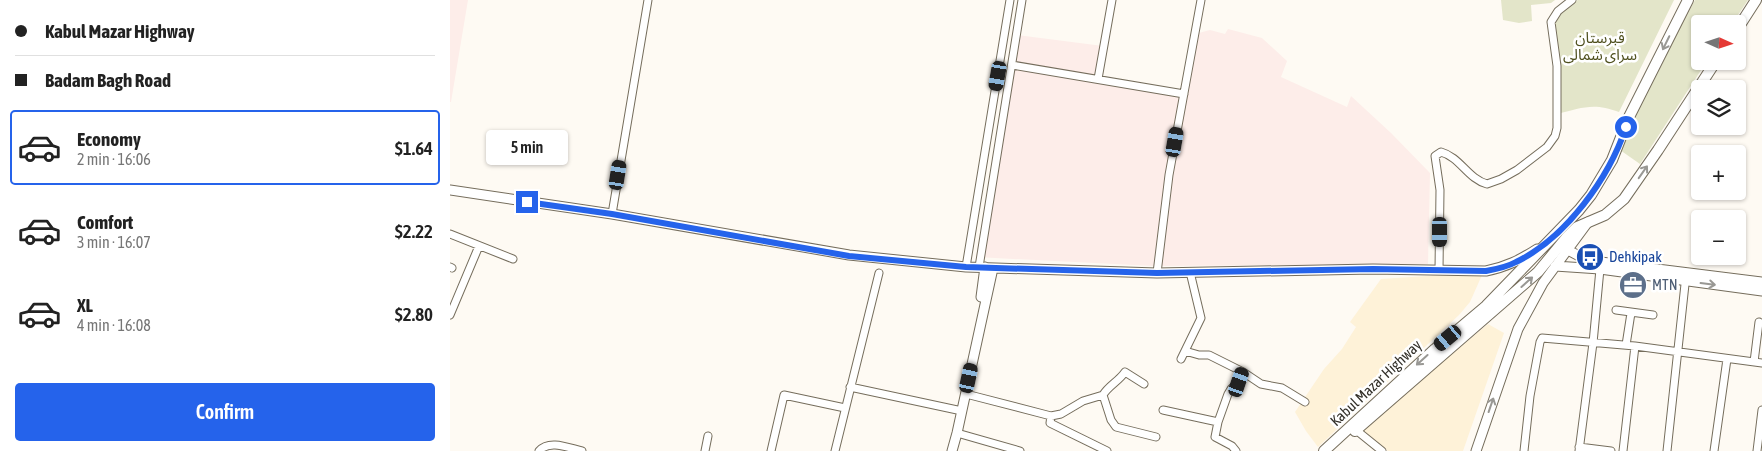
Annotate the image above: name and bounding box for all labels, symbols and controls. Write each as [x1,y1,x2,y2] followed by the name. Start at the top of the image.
[1691,15,1746,70] north arrow
[1691,15,1746,265] map controls
[45,20,195,42] text: Kabul Mazar Highway
[1563,29,1637,64] park label: قبرستان سرای شمالی
[1660,35,1670,50] one-way arrow
[988,60,1007,92] car
[45,69,171,91] text: Badam Bagh Road
[1691,80,1746,135] button: layers
[1615,116,1637,138] route start
[17,125,62,170] icon: car
[1165,126,1184,158] car
[77,128,141,150] text: Economy
[486,130,568,164] callout: 5 min
[395,137,433,159] text: $1.64
[511,138,543,156] text: 5 min
[1691,145,1746,200] button: +
[77,150,151,168] text: 2 min · 16:06
[608,159,627,191] car
[1638,166,1648,180] one-way arrow
[516,191,538,213] route end
[17,208,62,253] icon: car
[1691,210,1746,265] button: −
[77,211,133,233] text: Comfort
[1432,217,1447,247] car
[395,220,433,242] text: $2.22
[77,233,151,251] text: 3 min · 16:07
[1575,242,1605,272] bus stop icon: Dehkipak
[1609,248,1662,265] place label: Dehkipak
[1618,270,1648,300] office icon: MTN
[1520,276,1533,288] one-way arrow
[1652,276,1678,293] place label: MTN
[1699,279,1715,289] one-way arrow
[17,291,62,336] icon: car
[77,294,93,316] text: XL
[395,303,433,325] text: $2.80
[77,316,151,334] text: 4 min · 16:08
[1431,323,1464,353] car
[1327,336,1425,429] street label: Kabul Mazar Highway
[1416,355,1429,366] one-way arrow
[958,362,979,394] car
[1227,365,1250,399] car
[15,383,435,441] button: Confirm
[1487,397,1496,413] one-way arrow

